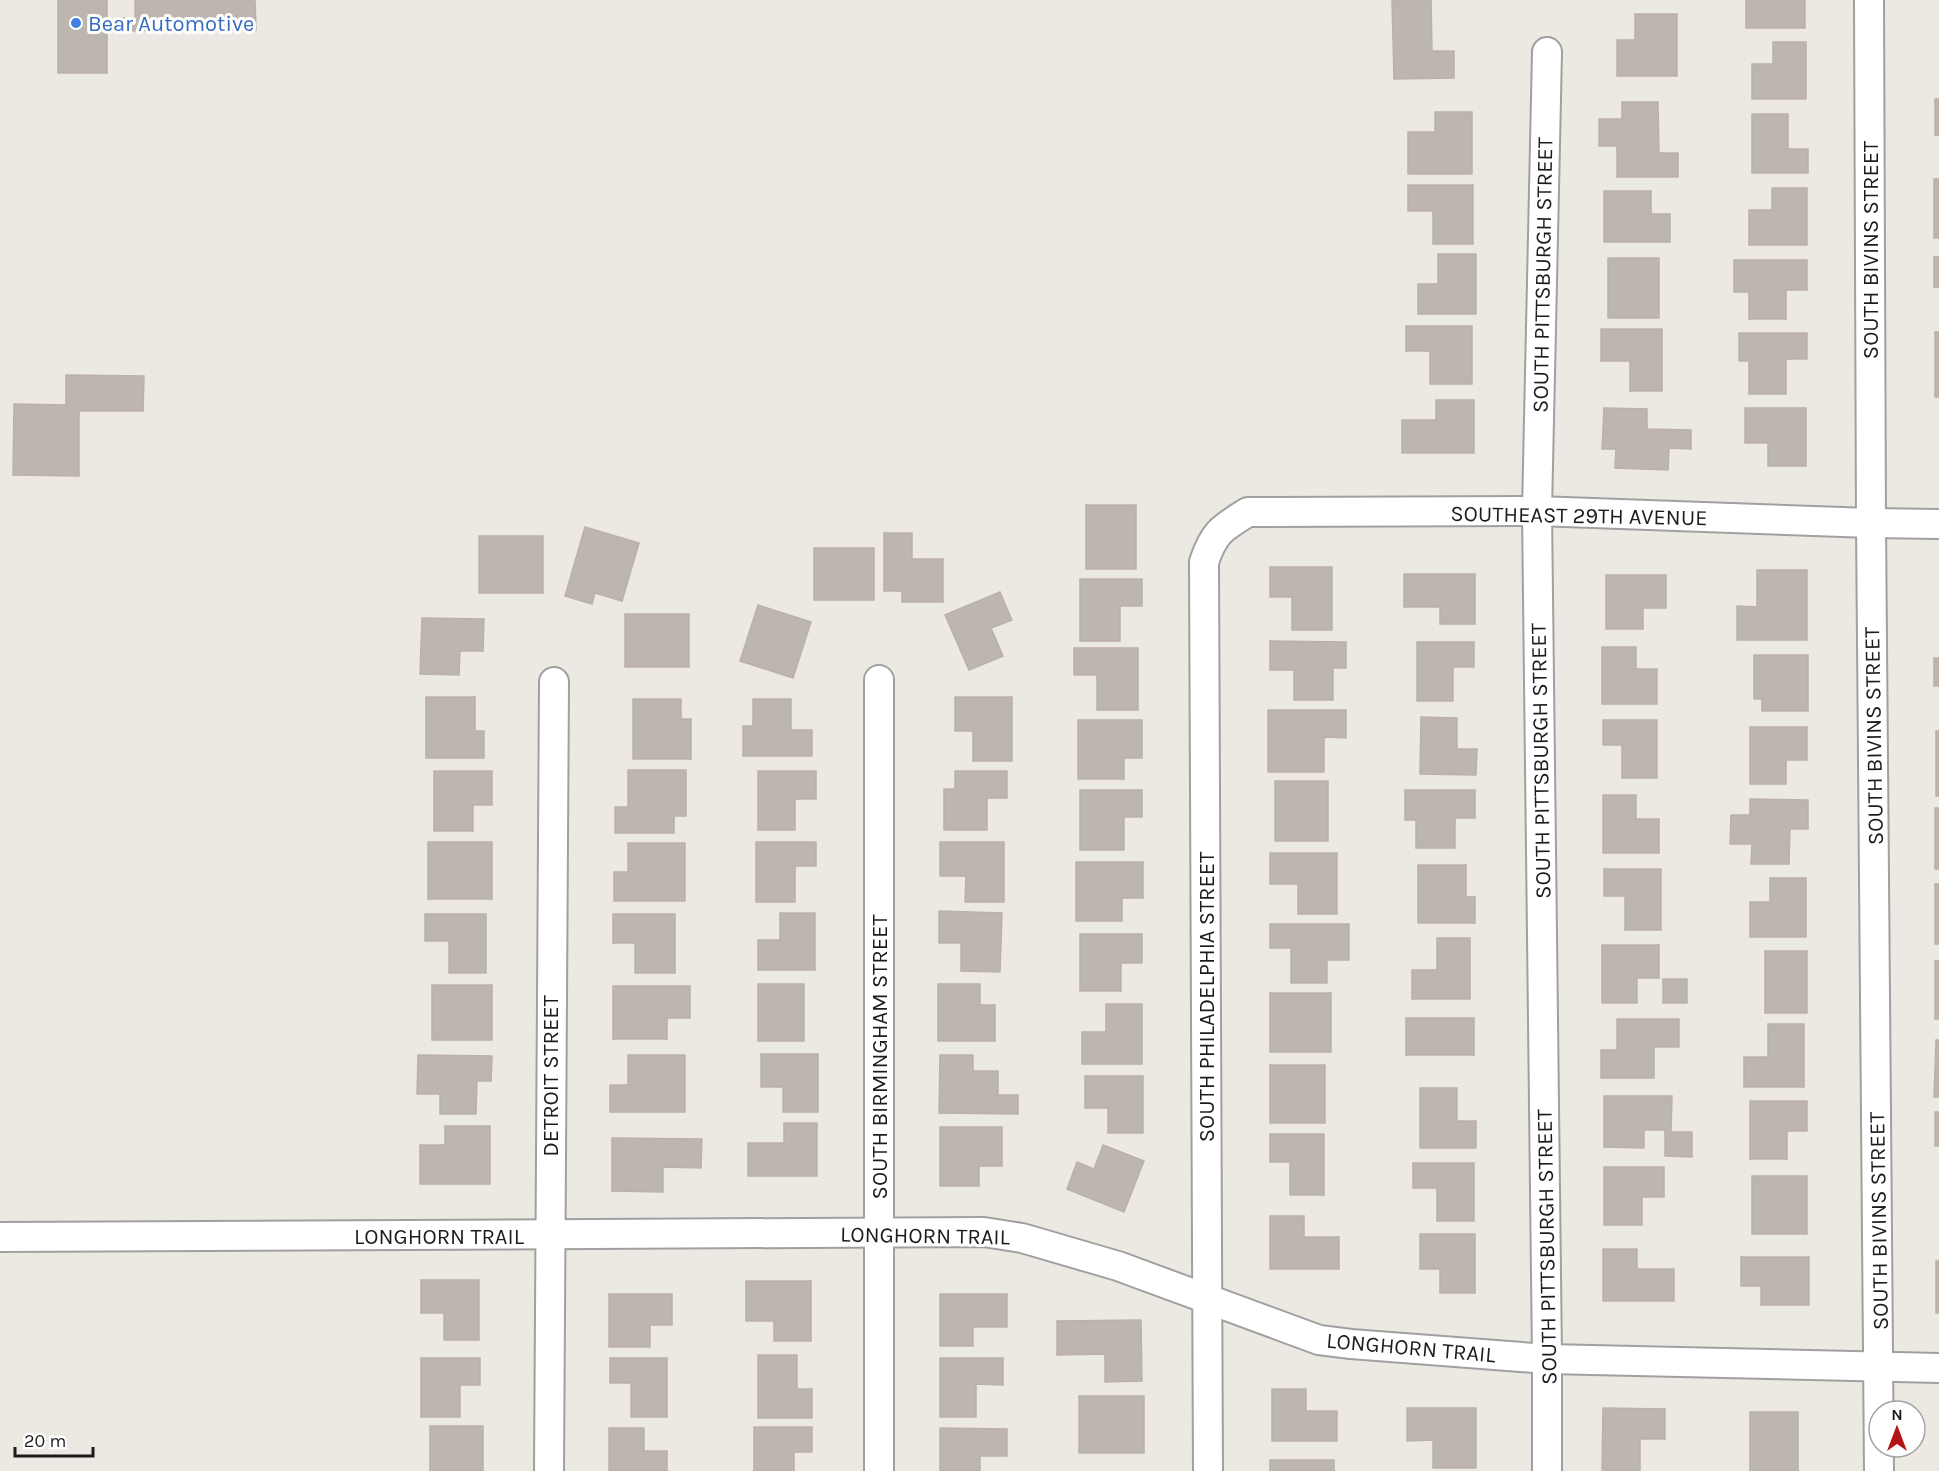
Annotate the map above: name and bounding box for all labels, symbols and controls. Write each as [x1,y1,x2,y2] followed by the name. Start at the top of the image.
[88,11,254,37] place label: Bear Automotive
[69,16,83,30] marker: Bear Automotive
[1528,137,1558,413] street label: SOUTH PITTSBURGH STREET
[1858,141,1884,359] street label: SOUTH BIVINS STREET
[1450,501,1708,531] street label: SOUTHEAST 29TH AVENUE
[1526,623,1556,899] street label: SOUTH PITTSBURGH STREET
[1859,627,1889,845] street label: SOUTH BIVINS STREET
[1194,852,1220,1142] street label: SOUTH PHILADELPHIA STREET
[867,915,893,1199] street label: SOUTH BIRMINGHAM STREET
[538,995,564,1157] street label: DETROIT STREET
[1532,1109,1562,1385] street label: SOUTH PITTSBURGH STREET
[1864,1112,1894,1330] street label: SOUTH BIVINS STREET
[840,1222,1011,1250] street label: LONGHORN TRAIL
[354,1224,525,1250] street label: LONGHORN TRAIL
[1325,1328,1497,1368] street label: LONGHORN TRAIL
[1867,1399,1927,1459] north arrow
[1891,1405,1903,1424] text: N
[15,1420,93,1458] scale bar
[24,1430,66,1452] text: 20 m

